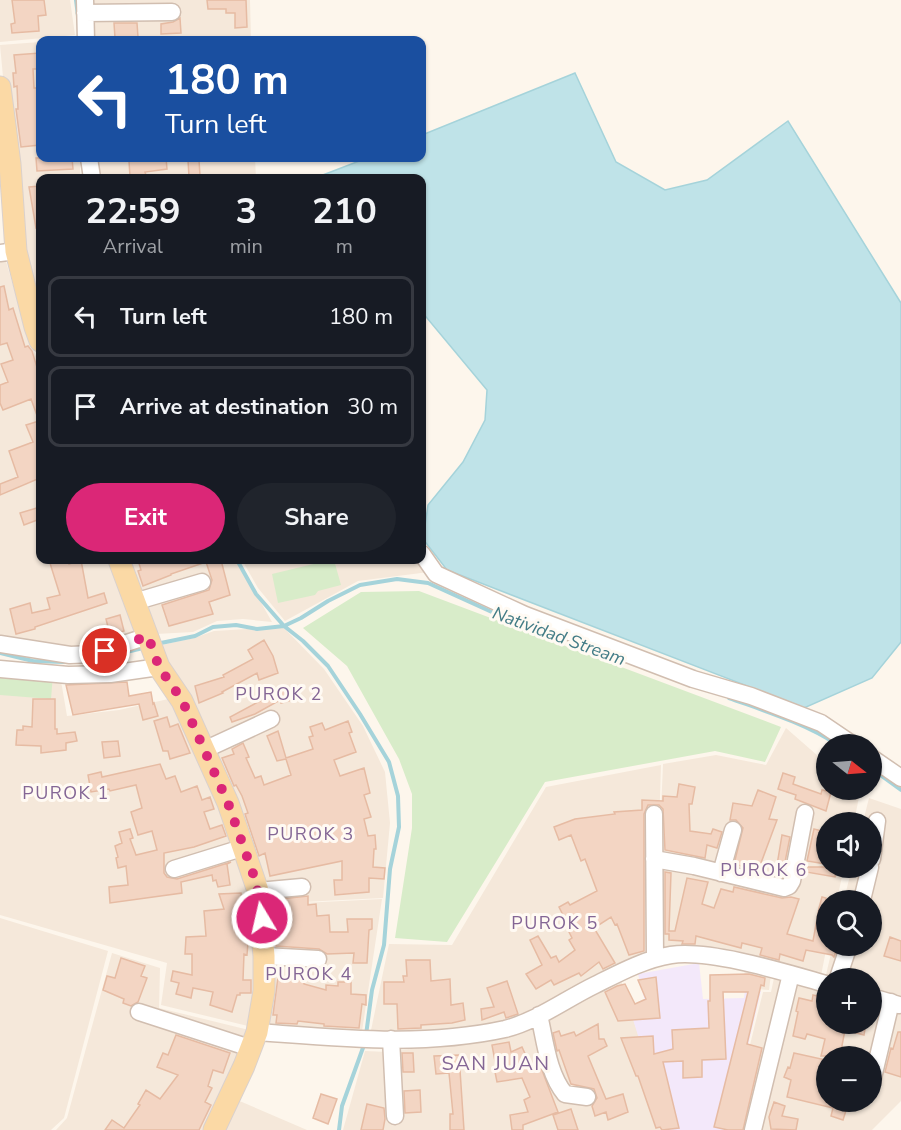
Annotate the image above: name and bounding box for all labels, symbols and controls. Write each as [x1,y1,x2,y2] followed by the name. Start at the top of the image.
[165,52,289,109] text: 180 m
[66,60,144,138] icon: left
[165,106,266,143] text: Turn left
[85,187,181,236] text: 22:59
[235,187,257,236] text: 3
[312,187,377,236] text: 210
[103,233,163,260] text: Arrival
[230,233,263,260] text: min
[336,233,353,260] text: m
[69,300,102,333] icon: left
[120,302,207,332] text: Turn left
[329,302,393,332] text: 180 m
[69,390,102,423] icon: arrive
[120,392,329,422] text: Arrive at destination
[347,392,398,422] text: 30 m
[66,483,225,552] button: Exit
[237,483,396,552] button: Share
[489,601,629,671] water label: Natividad Stream
[79,625,130,676] pin
[88,634,121,667] icon: arrive
[235,682,323,706] district label: PUROK 2
[816,734,882,800] north arrow
[816,734,882,1112] map controls
[22,781,110,805] district label: PUROK 1
[816,812,882,878] button: sound
[267,822,355,846] district label: PUROK 3
[720,858,808,882] district label: PUROK 6
[230,886,294,950] position arrow
[816,890,882,956] button: search
[511,911,599,935] district label: PUROK 5
[265,962,353,986] district label: PUROK 4
[816,968,882,1034] button: +
[816,1046,882,1112] button: −
[441,1050,551,1077] district label: SAN JUAN

